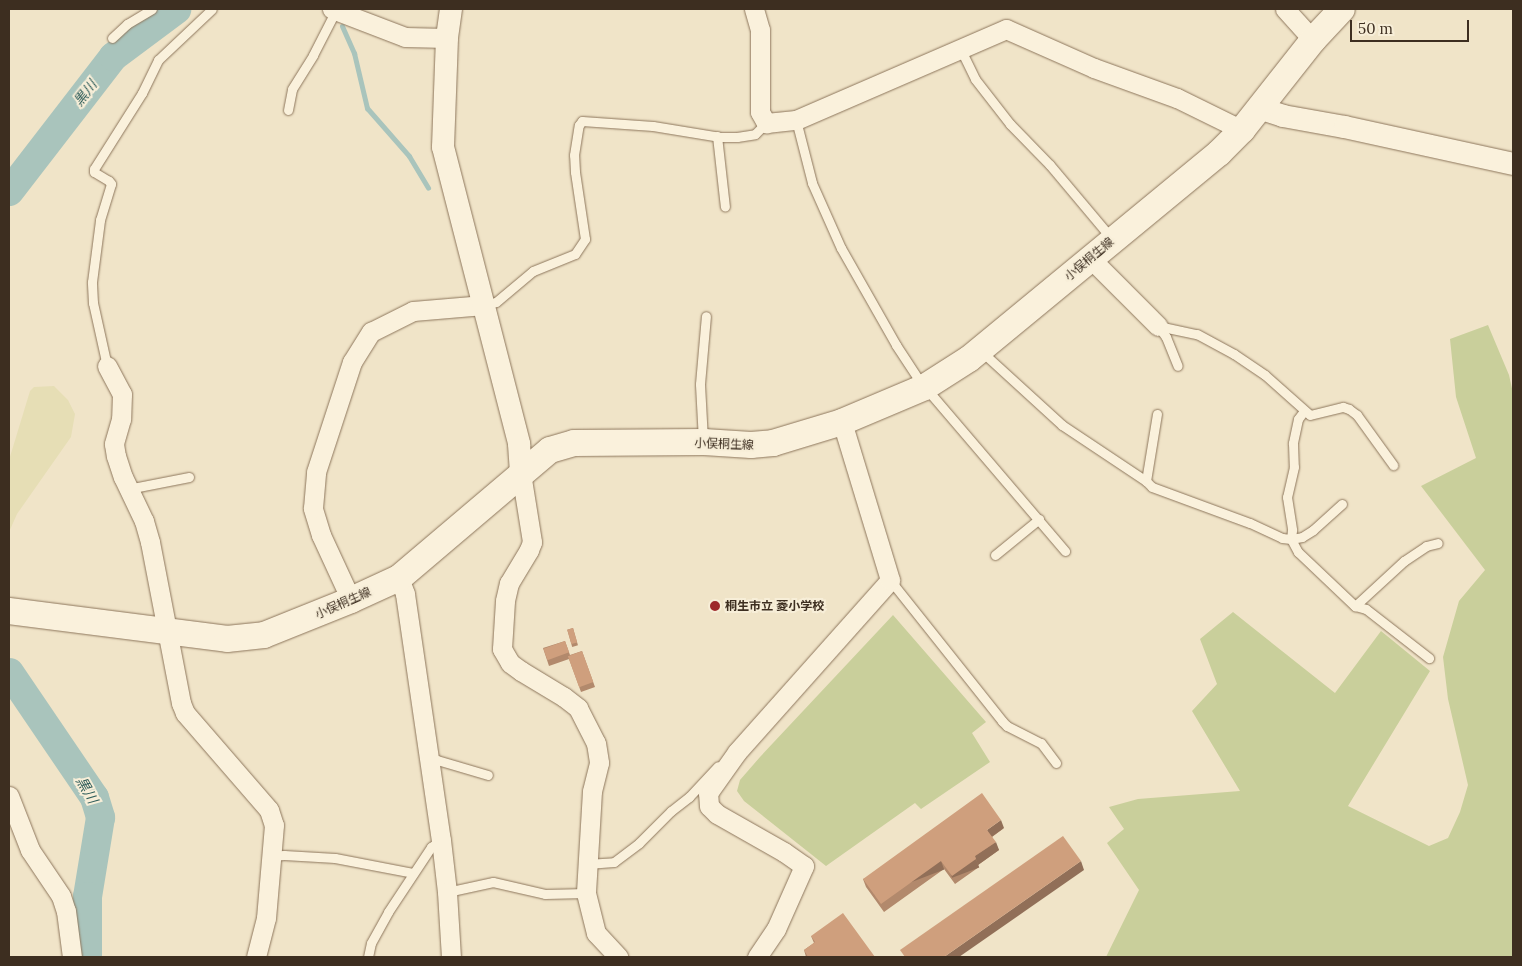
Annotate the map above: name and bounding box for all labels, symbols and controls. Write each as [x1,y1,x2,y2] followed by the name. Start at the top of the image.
[1352,10,1471,42] scale bar
[1358,19,1393,38] text: 50 m
[70,77,100,109] water label: 黒川
[1061,234,1117,284] street label: 小俣桐生線
[694,436,754,452] street label: 小俣桐生線
[313,584,373,622] street label: 小俣桐生線
[725,599,824,613] place label: 桐生市立 菱小学校
[709,600,721,612] marker: 桐生市立 菱小学校
[73,774,101,806] water label: 黒川

